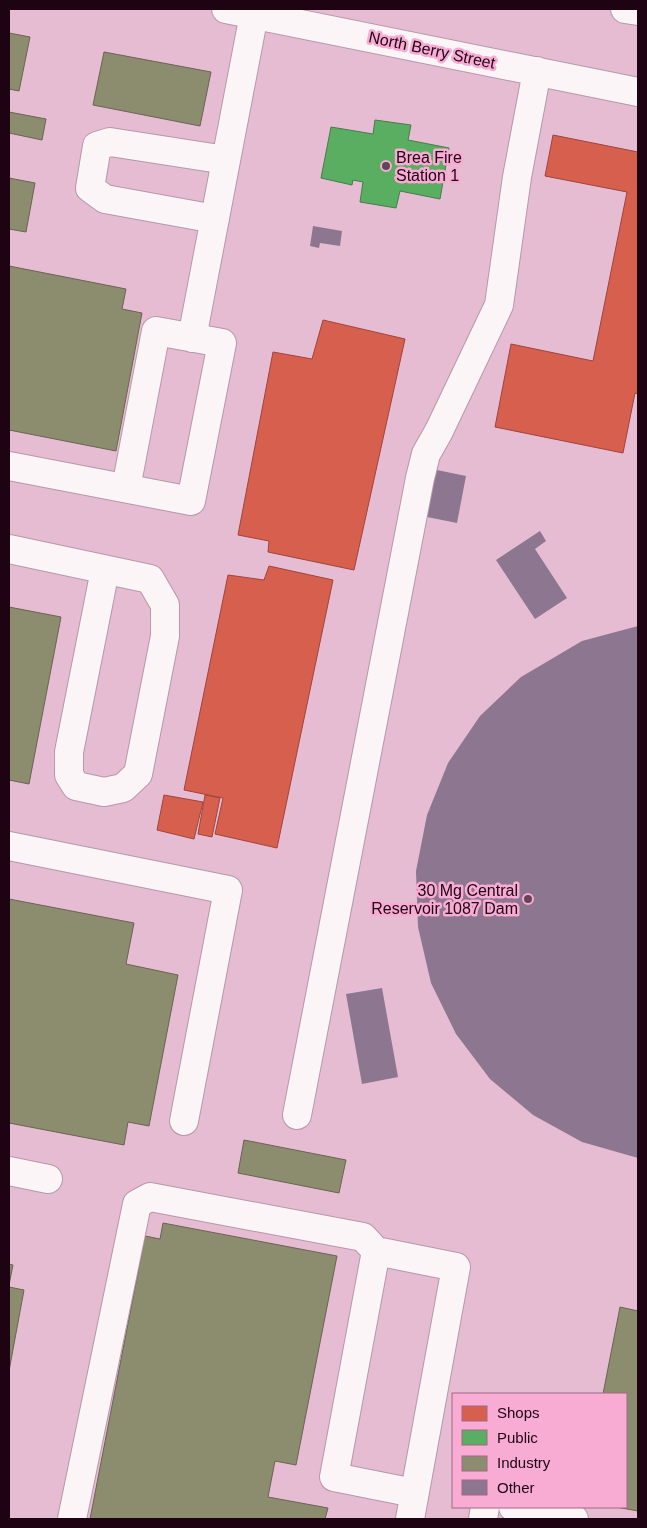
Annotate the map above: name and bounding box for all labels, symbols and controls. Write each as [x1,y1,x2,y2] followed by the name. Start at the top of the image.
[367,28,497,72] street label: North Berry Street
[396,149,462,184] place label: Brea Fire Station 1
[380,160,392,172] marker: Brea Fire Station 1
[371,882,518,917] place label: 30 Mg Central Reservoir 1087 Dam
[522,893,534,905] marker: 30 Mg Central Reservoir 1087 Dam
[452,1393,627,1508] legend
[497,1404,540,1421] text: Shops
[497,1429,538,1446] text: Public
[497,1454,551,1471] text: Industry
[497,1479,535,1496] text: Other

